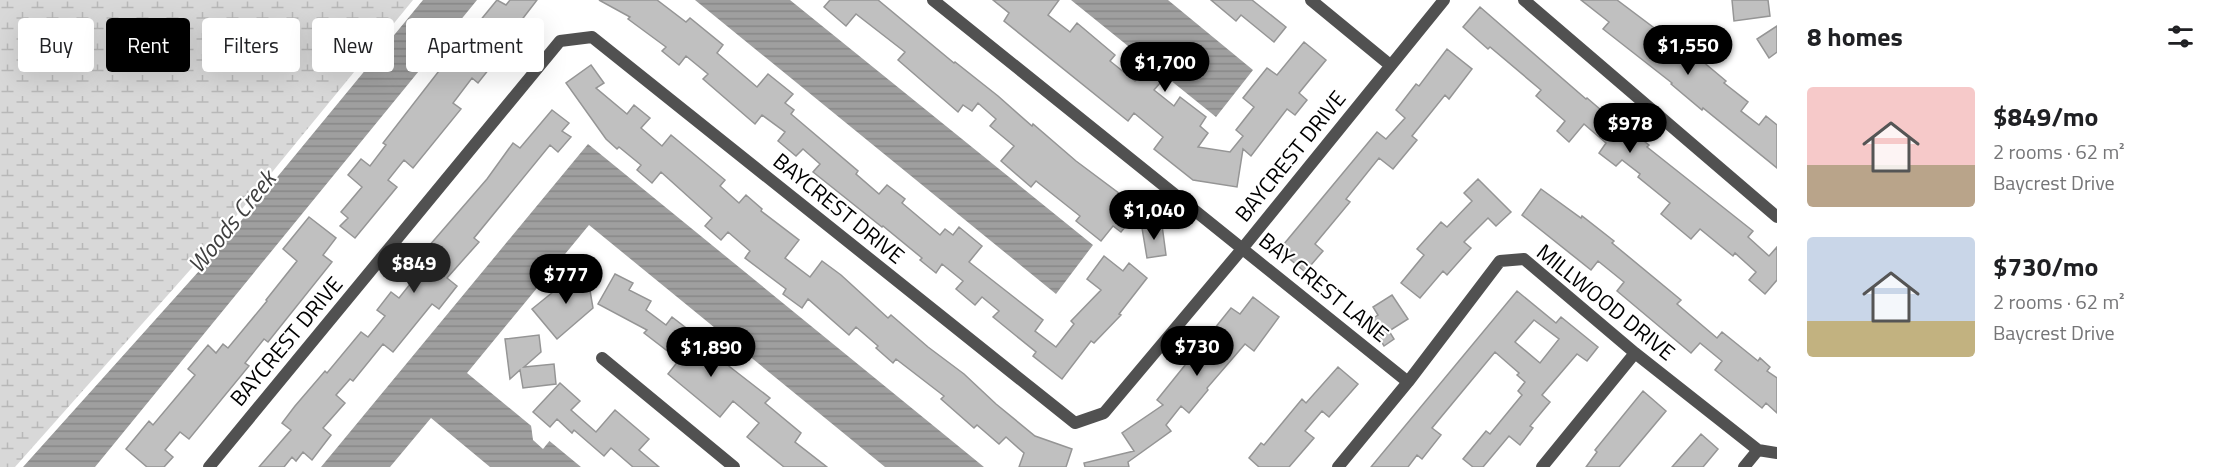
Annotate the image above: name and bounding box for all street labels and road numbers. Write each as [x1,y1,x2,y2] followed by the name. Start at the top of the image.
[1226,83,1354,229] street label: BAYCREST DRIVE
[766,144,912,272] street label: BAYCREST DRIVE
[1252,224,1396,350] street label: BAY CREST LANE
[1529,235,1683,369] street label: MILLWOOD DRIVE
[221,269,351,413] street label: BAYCREST DRIVE

